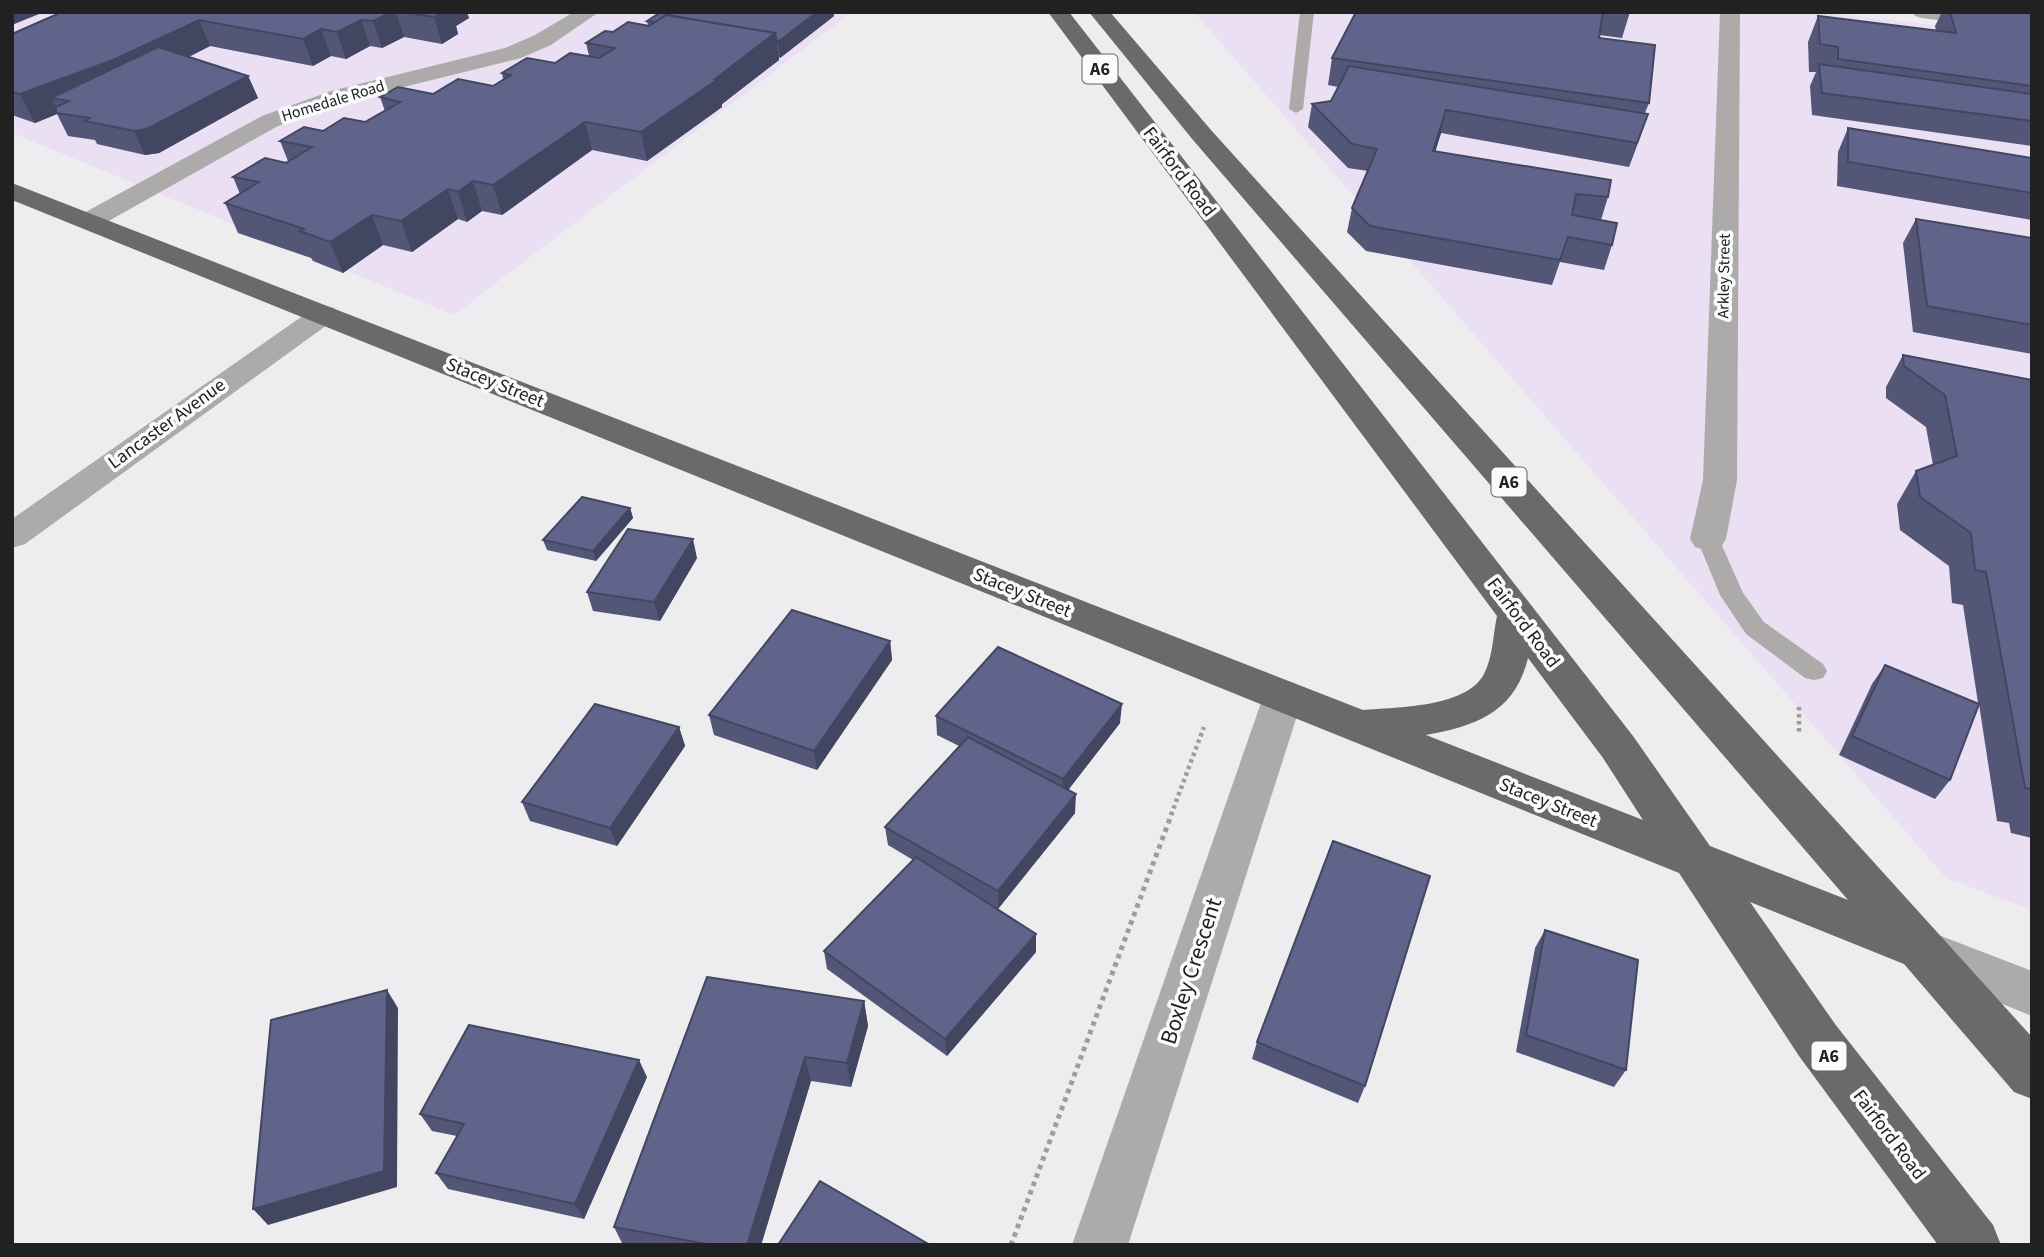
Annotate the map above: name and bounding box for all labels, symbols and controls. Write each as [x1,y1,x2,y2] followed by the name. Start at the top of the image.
[1082,55,1118,84] road number: A6
[279,75,387,127] street label: Homedale Road
[1136,121,1222,223] street label: Fairford Road
[1712,233,1736,319] street label: Arkley Street
[442,351,548,415] street label: Stacey Street
[103,372,231,476] street label: Lancaster Avenue
[1492,468,1526,496] road number: A6
[969,561,1075,625] street label: Stacey Street
[1480,572,1566,674] street label: Fairford Road
[1495,771,1601,835] street label: Stacey Street
[1152,893,1230,1049] street label: Boxley Crescent
[1812,1042,1846,1070] road number: A6
[1846,1084,1932,1186] street label: Fairford Road

